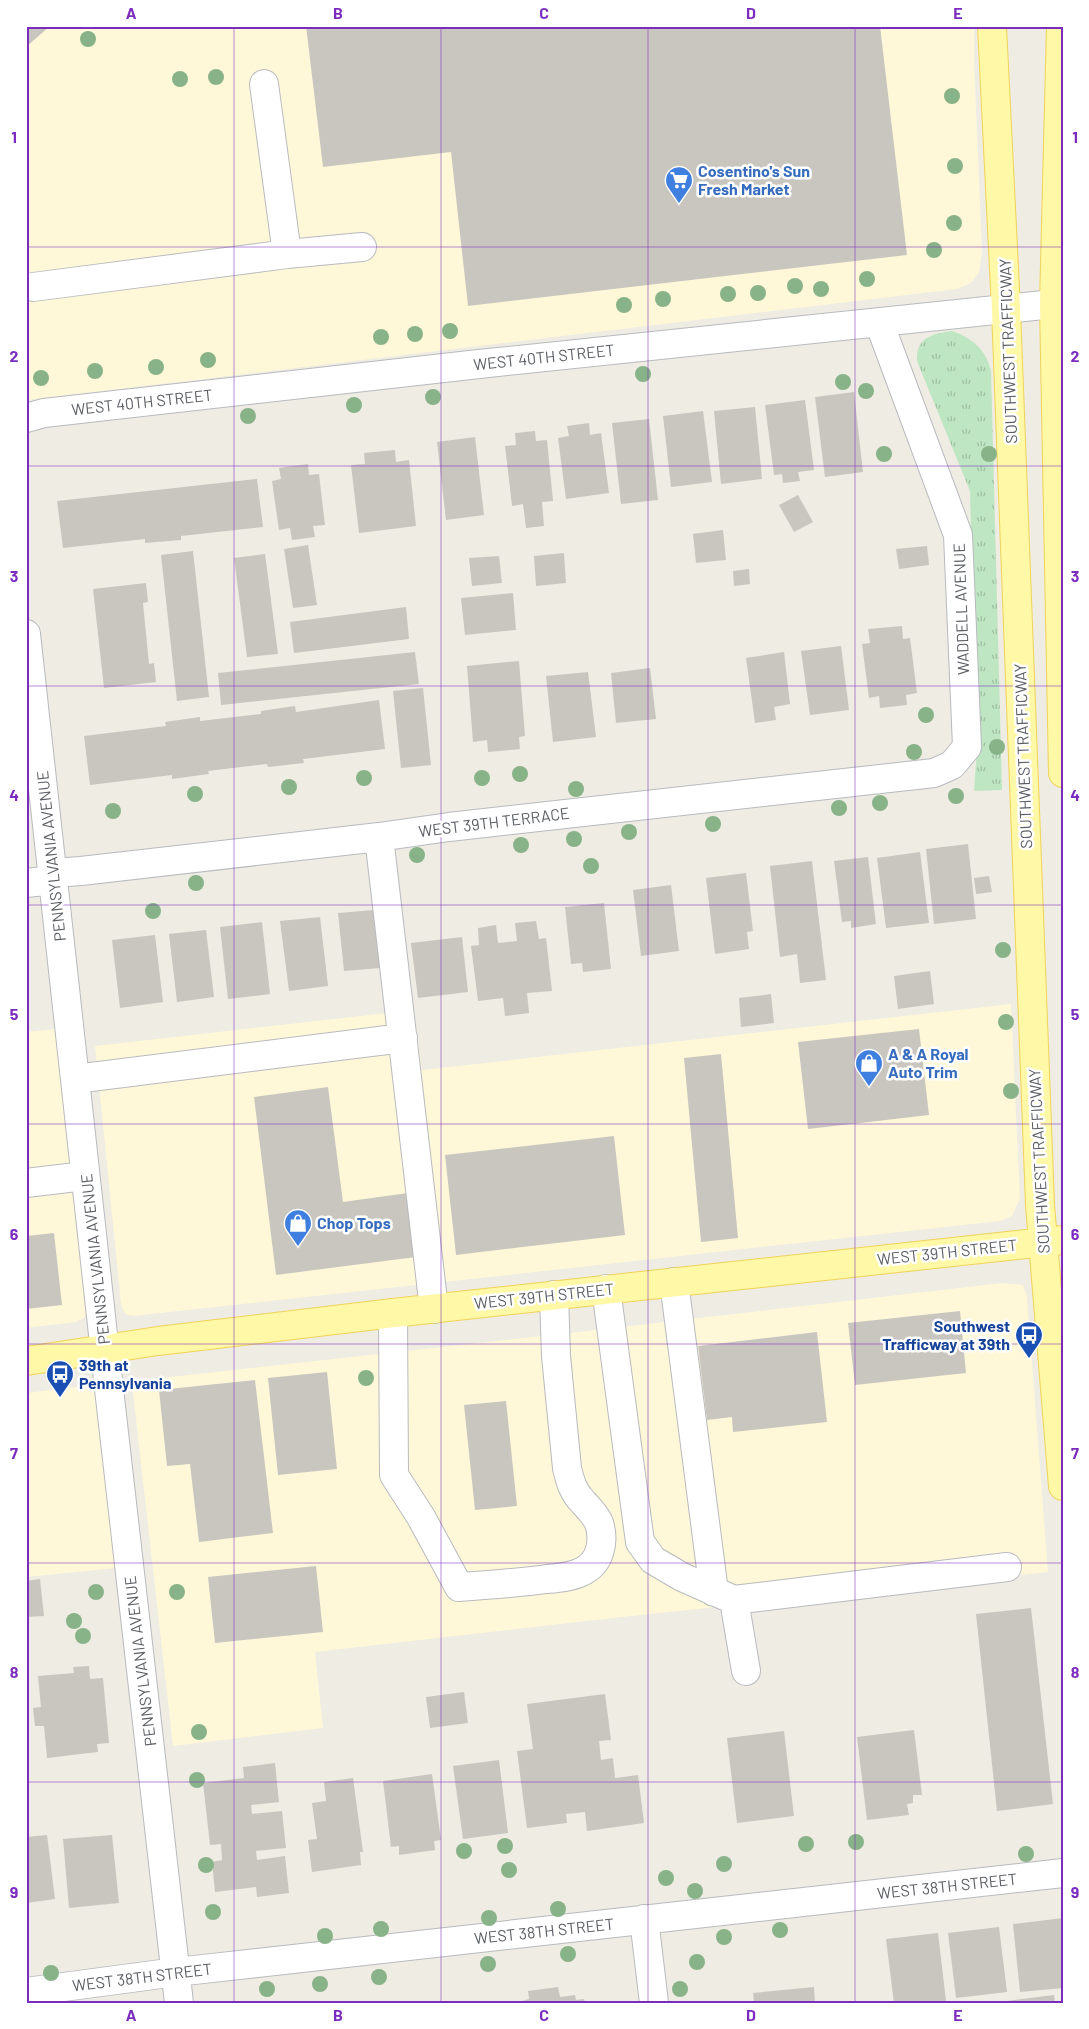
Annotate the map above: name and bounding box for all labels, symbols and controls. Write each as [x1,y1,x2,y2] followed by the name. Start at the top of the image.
[126,3,137,22] text: A
[333,3,343,22] text: B
[539,3,549,22] text: C
[746,3,756,22] text: D
[953,3,963,22] text: E
[11,127,17,146] text: 1
[1072,127,1078,146] text: 1
[698,161,810,198] place label: Cosentino's Sun Fresh Market
[664,165,694,204] supermarket icon: Cosentino's Sun Fresh Market
[995,258,1020,444] street label: SOUTHWEST TRAFFICWAY
[472,340,615,373] street label: WEST 40TH STREET
[10,346,19,365] text: 2
[1071,346,1080,365] text: 2
[70,385,213,418] street label: WEST 40TH STREET
[949,543,972,675] street label: WADDELL AVENUE
[10,566,18,585] text: 3
[1071,566,1079,585] text: 3
[1010,663,1035,849] street label: SOUTHWEST TRAFFICWAY
[32,770,69,942] street label: PENNSYLVANIA AVENUE
[9,785,19,804] text: 4
[1070,785,1080,804] text: 4
[417,803,571,840] street label: WEST 39TH TERRACE
[10,1004,19,1023] text: 5
[1071,1004,1080,1023] text: 5
[888,1044,969,1081] place label: A & A Royal Auto Trim
[854,1048,884,1087] shop icon: A & A Royal Auto Trim
[1024,1068,1053,1254] street label: SOUTHWEST TRAFFICWAY
[76,1173,113,1345] street label: PENNSYLVANIA AVENUE
[283,1208,313,1247] shop icon: Chop Tops
[317,1213,391,1232] place label: Chop Tops
[10,1224,19,1243] text: 6
[1071,1224,1080,1243] text: 6
[876,1235,1018,1268] street label: WEST 39TH STREET
[473,1279,615,1312] street label: WEST 39TH STREET
[882,1316,1010,1353] place label: Southwest Trafficway at 39th
[1014,1320,1044,1359] bus stop icon: Southwest Trafficway at 39th
[79,1355,171,1392] place label: 39th at Pennsylvania
[45,1359,75,1398] bus stop icon: 39th at Pennsylvania
[10,1443,18,1462] text: 7
[1071,1443,1079,1462] text: 7
[120,1575,159,1747] street label: PENNSYLVANIA AVENUE
[10,1662,19,1681] text: 8
[1071,1662,1080,1681] text: 8
[876,1869,1018,1902] street label: WEST 38TH STREET
[10,1882,18,1901] text: 9
[1071,1882,1079,1901] text: 9
[473,1914,615,1947] street label: WEST 38TH STREET
[71,1959,213,1994] street label: WEST 38TH STREET
[126,2005,137,2024] text: A
[333,2005,343,2024] text: B
[539,2005,549,2024] text: C
[746,2005,756,2024] text: D
[953,2005,963,2024] text: E

